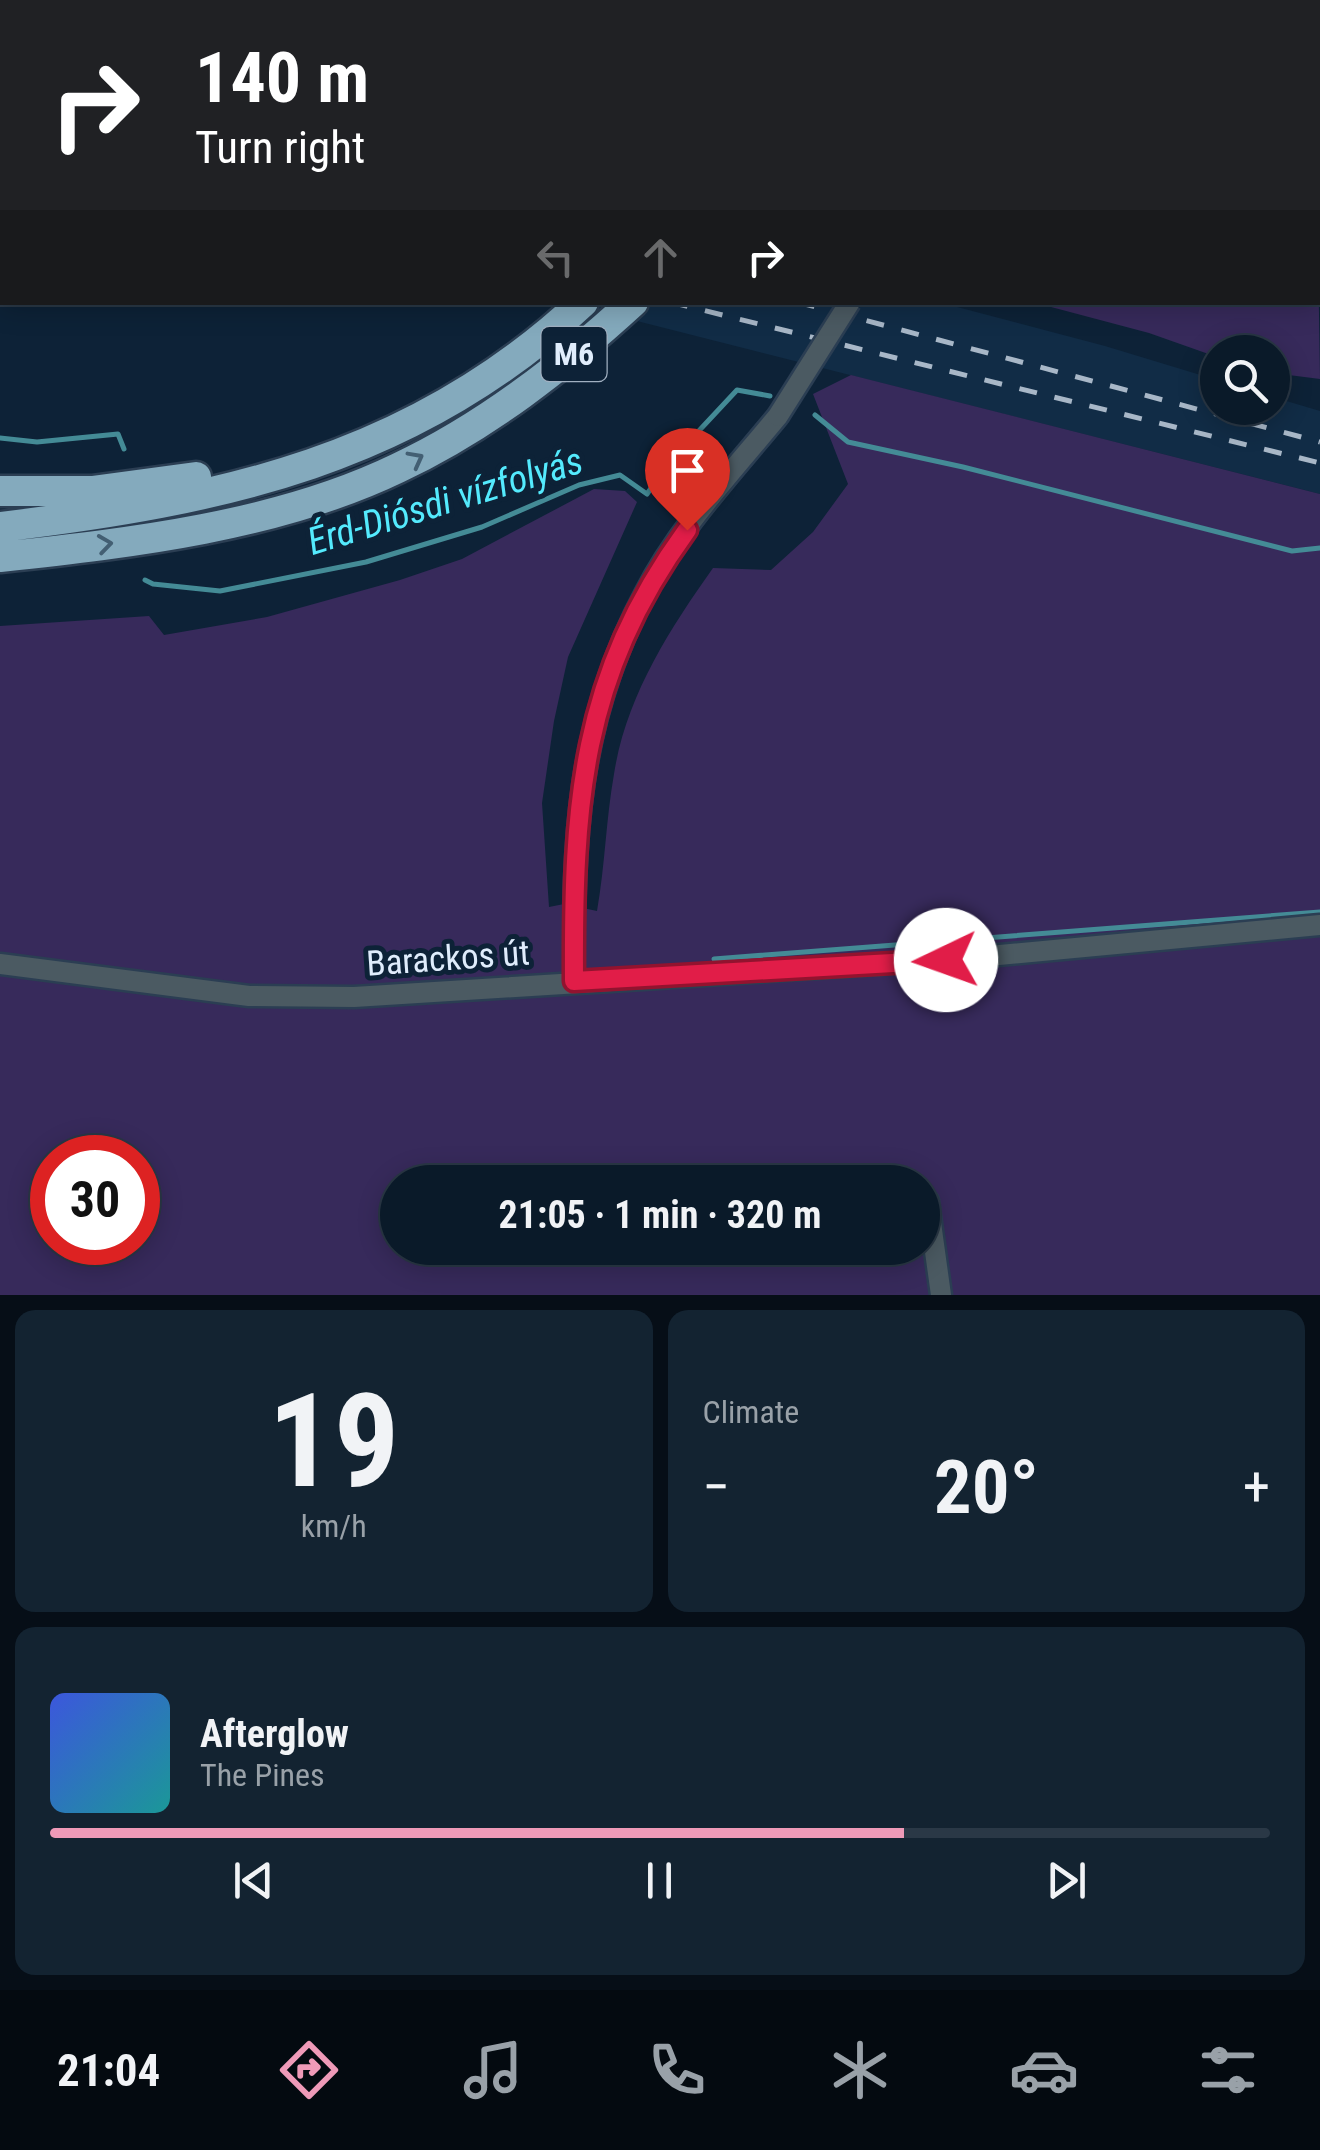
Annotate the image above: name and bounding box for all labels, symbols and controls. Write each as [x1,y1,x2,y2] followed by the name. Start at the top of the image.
[195,37,369,119] text: 140 m
[30,40,160,170] icon: right
[195,121,365,174] text: Turn right
[528,230,583,285] icon: left
[633,230,688,285] icon: ahead
[738,230,793,285] icon: right
[542,327,606,381] road number: M6
[1200,335,1290,425] map controls
[1200,335,1290,425] button: search
[645,428,730,531] pin
[302,437,588,564] water label: Érd-Diósdi vízfolyás
[660,443,715,498] icon: arrive
[406,451,424,471] one-way arrow
[96,535,113,556] one-way arrow
[894,908,998,1012] position arrow
[365,932,531,985] street label: Barackos út
[30,1135,160,1265] speed limit sign: 30
[499,1193,821,1237] text: 21:05 · 1 min · 320 m
[268,1365,399,1518] text: 19
[703,1393,799,1431] text: Climate
[934,1443,1039,1531] text: 20°
[703,1455,730,1519] text: −
[1243,1455,1270,1519] text: +
[301,1507,367,1545] text: km/h
[200,1712,349,1756] text: Afterglow
[200,1756,325,1794] text: The Pines
[226,1853,281,1908] icon: previous
[632,1853,687,1908] icon: pause
[1039,1853,1094,1908] icon: next
[274,2035,344,2105] icon: directions
[458,2035,528,2105] icon: music
[642,2035,712,2105] icon: phone
[825,2035,895,2105] icon: climate
[1009,2035,1079,2105] icon: car
[1193,2035,1263,2105] icon: filters
[57,2044,160,2097] text: 21:04

